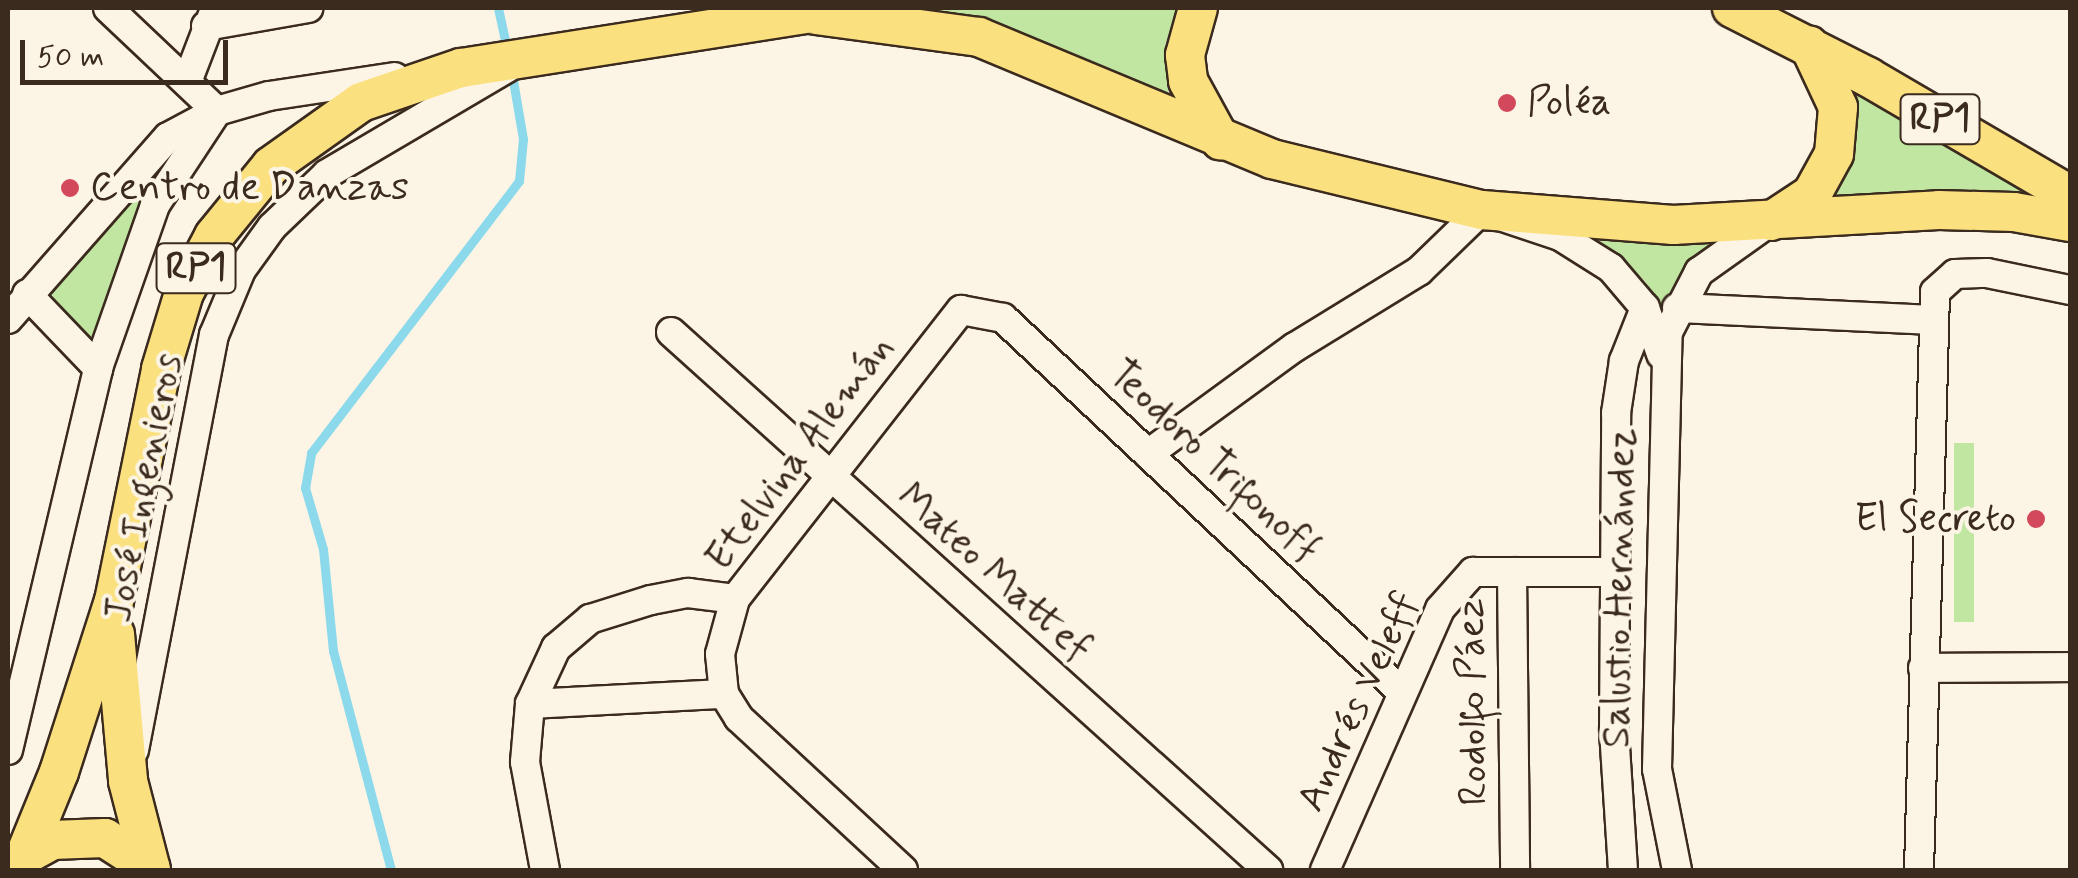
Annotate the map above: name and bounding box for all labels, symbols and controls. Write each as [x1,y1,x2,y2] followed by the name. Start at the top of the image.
[25,20,232,82] scale bar
[37,38,104,77] text: 50 m
[1527,79,1611,127] place label: Poléa
[1898,86,1982,152] road number: RP1
[1496,92,1518,114] marker: Poléa
[90,164,399,212] place label: Centro de Danzas
[59,177,81,199] marker: Centro de Danzas
[154,235,238,301] road number: RP1
[695,325,905,581] street label: Etelvina Alemán
[94,350,194,626] street label: José Ingenieros
[1098,350,1330,572] street label: Teodoro Trifonoff
[1593,427,1647,749] street label: Salustio Hernández
[887,473,1101,673] street label: Mateo Mattef
[1838,495,2016,543] place label: El Secreto
[2025,508,2047,530] marker: El Secreto
[1287,585,1431,819] street label: Andrés Veleff
[1447,598,1499,806] street label: Rodolfo Páez

